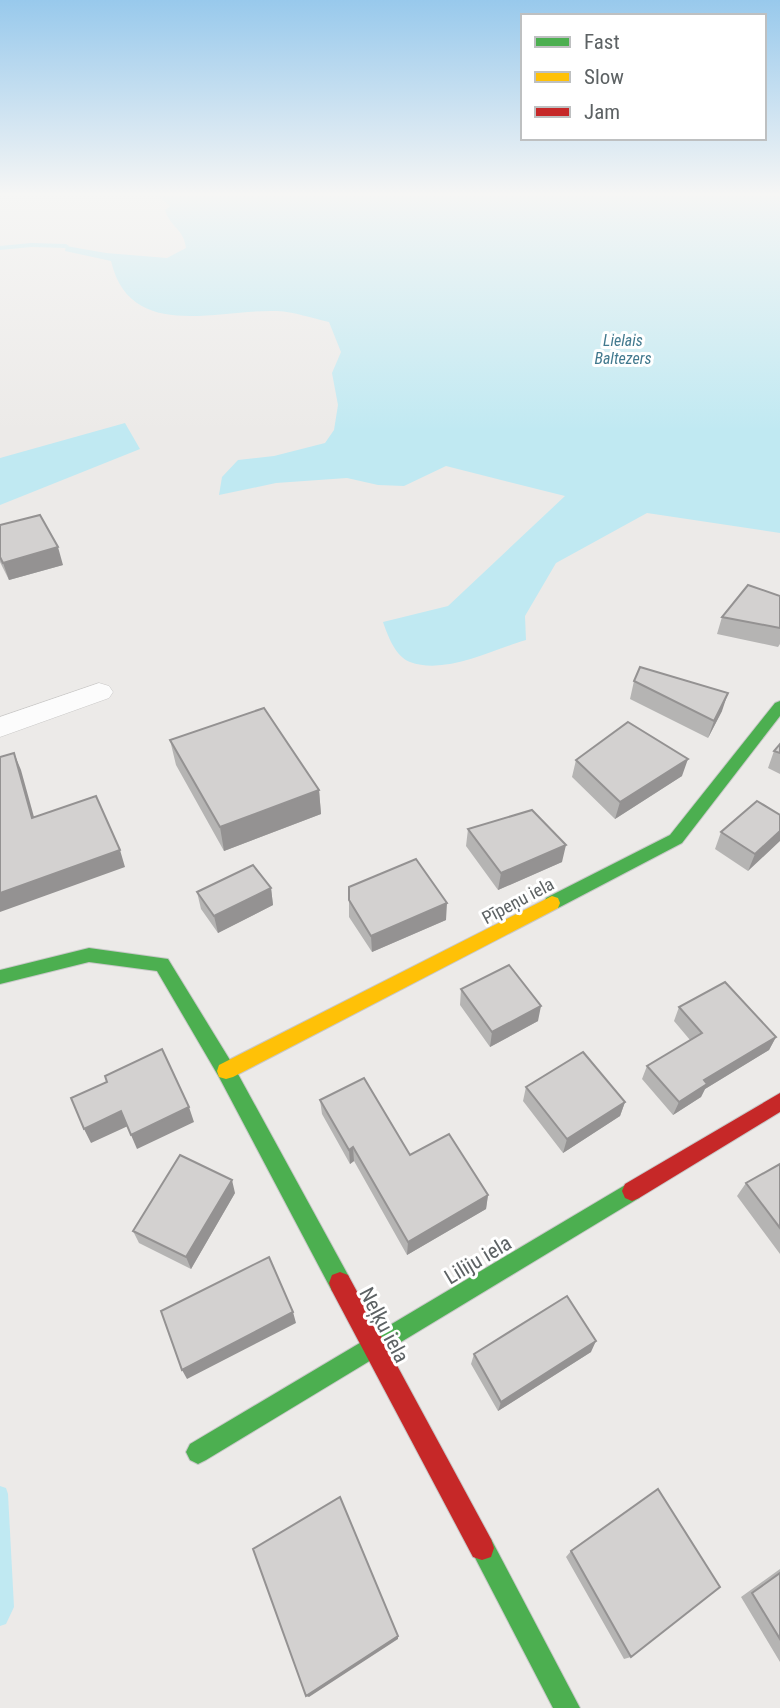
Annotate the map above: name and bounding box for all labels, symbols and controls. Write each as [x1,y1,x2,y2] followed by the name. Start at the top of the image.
[521,14,766,140] legend
[584,30,620,54] text: Fast
[584,65,624,89] text: Slow
[584,100,620,124] text: Jam
[594,331,652,368] water label: Lielais Baltezers
[478,873,558,929] street label: Pīpeņu iela
[440,1231,516,1289] street label: Liliju iela
[354,1283,414,1367] street label: Neļķu iela

